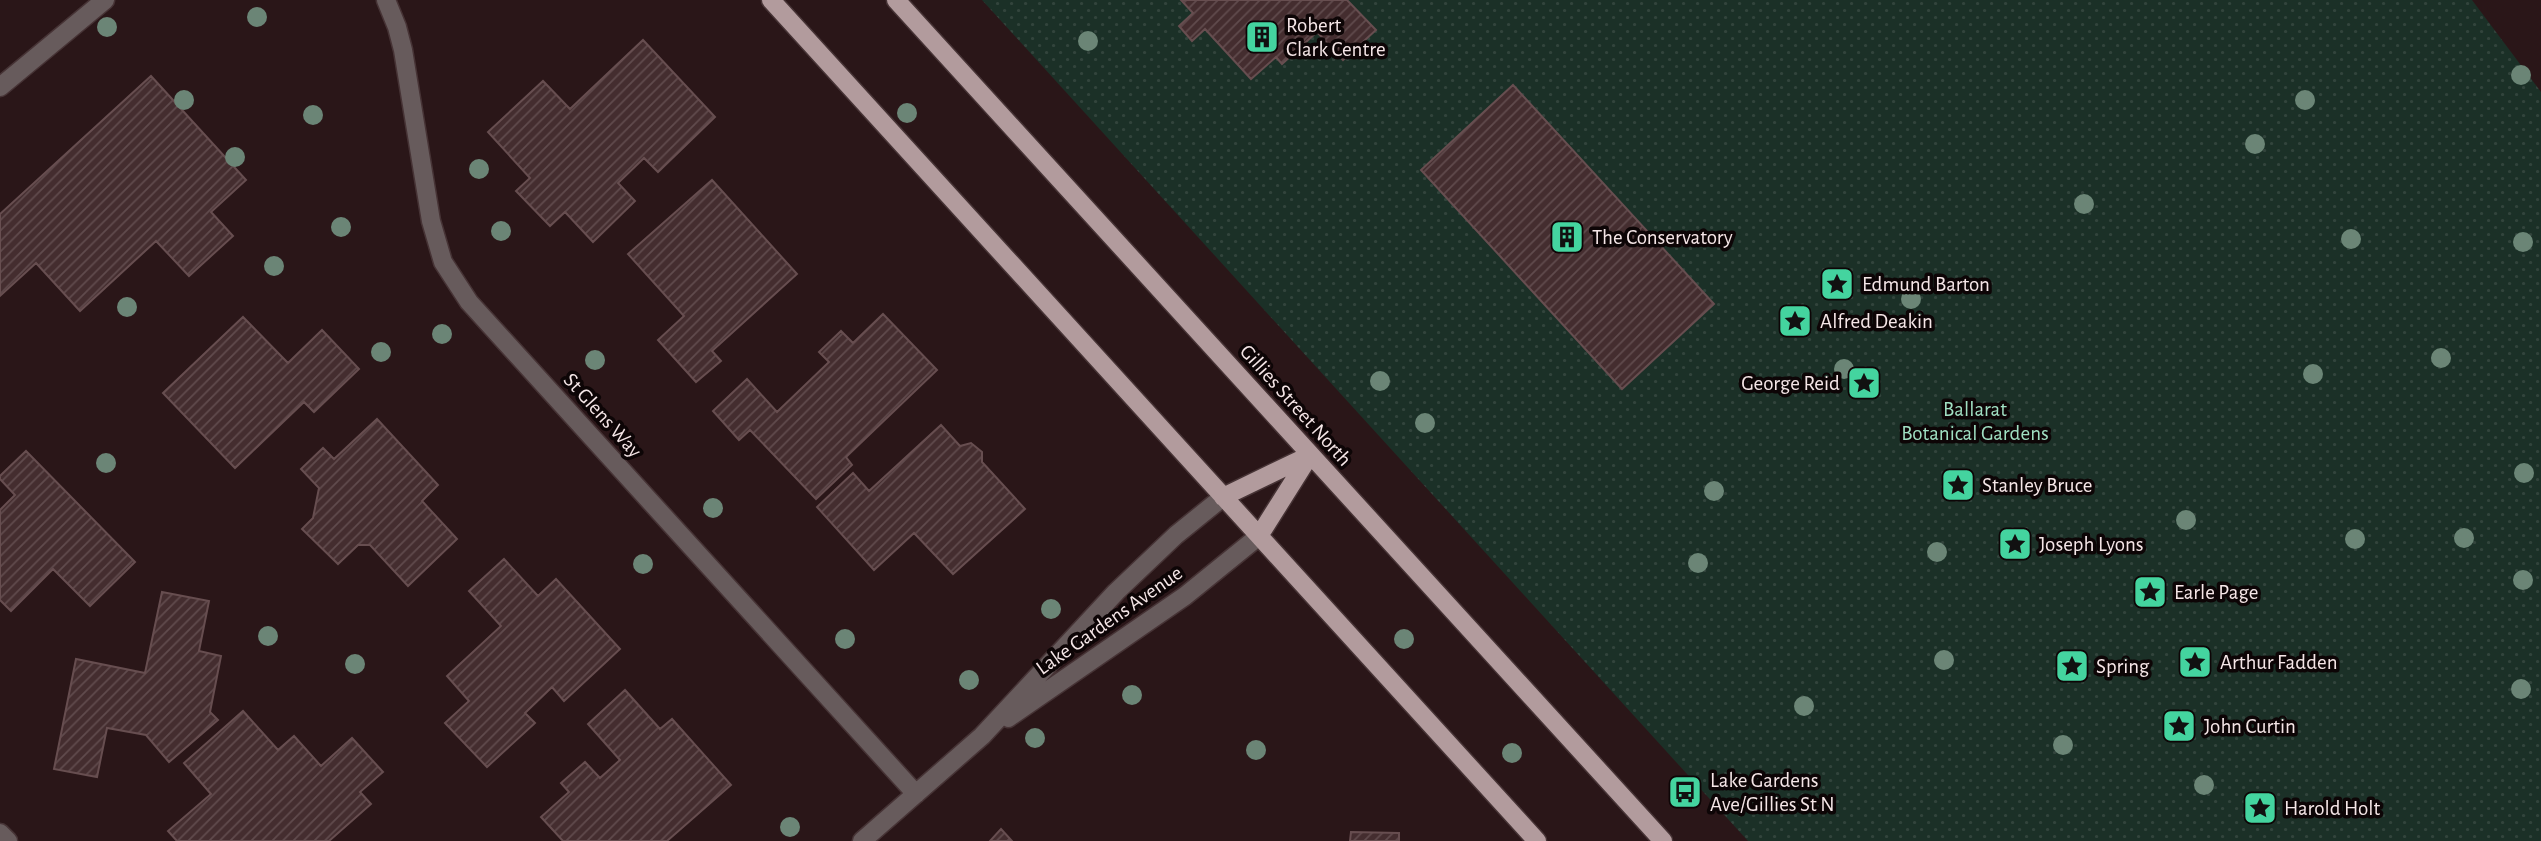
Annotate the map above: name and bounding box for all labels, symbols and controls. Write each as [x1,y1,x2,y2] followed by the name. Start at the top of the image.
[1286,15,1386,60] place label: Robert Clark Centre
[1243,18,1281,56] building icon: Robert Clark Centre
[1548,218,1586,256] building icon: The Conservatory
[1592,227,1733,248] place label: The Conservatory
[1818,265,1856,303] place icon: Edmund Barton
[1862,274,1990,295] place label: Edmund Barton
[1776,302,1814,340] place icon: Alfred Deakin
[1820,311,1933,332] place label: Alfred Deakin
[1236,341,1355,470] street label: Gillies Street North
[1845,364,1883,402] place icon: George Reid
[560,369,646,462] street label: St Glens Way
[1741,373,1840,394] place label: George Reid
[1901,399,2049,444] park label: Ballarat Botanical Gardens
[1939,466,1977,504] place icon: Stanley Bruce
[1982,475,2093,496] place label: Stanley Bruce
[1996,525,2034,563] place icon: Joseph Lyons
[2039,534,2144,555] place label: Joseph Lyons
[1032,562,1186,679] street label: Lake Gardens Avenue
[2131,573,2169,611] place icon: Earle Page
[2174,582,2258,603] place label: Earle Page
[2176,643,2214,681] place icon: Arthur Fadden
[2053,647,2091,685] place icon: Spring
[2220,652,2338,673] place label: Arthur Fadden
[2096,656,2150,677] place label: Spring
[2160,707,2198,745] place icon: John Curtin
[2204,716,2296,737] place label: John Curtin
[1710,770,1835,815] place label: Lake Gardens Ave/Gillies St N
[1666,773,1704,811] bus stop icon: Lake Gardens Ave/Gillies St N
[2241,789,2279,827] place icon: Harold Holt
[2284,798,2380,819] place label: Harold Holt

